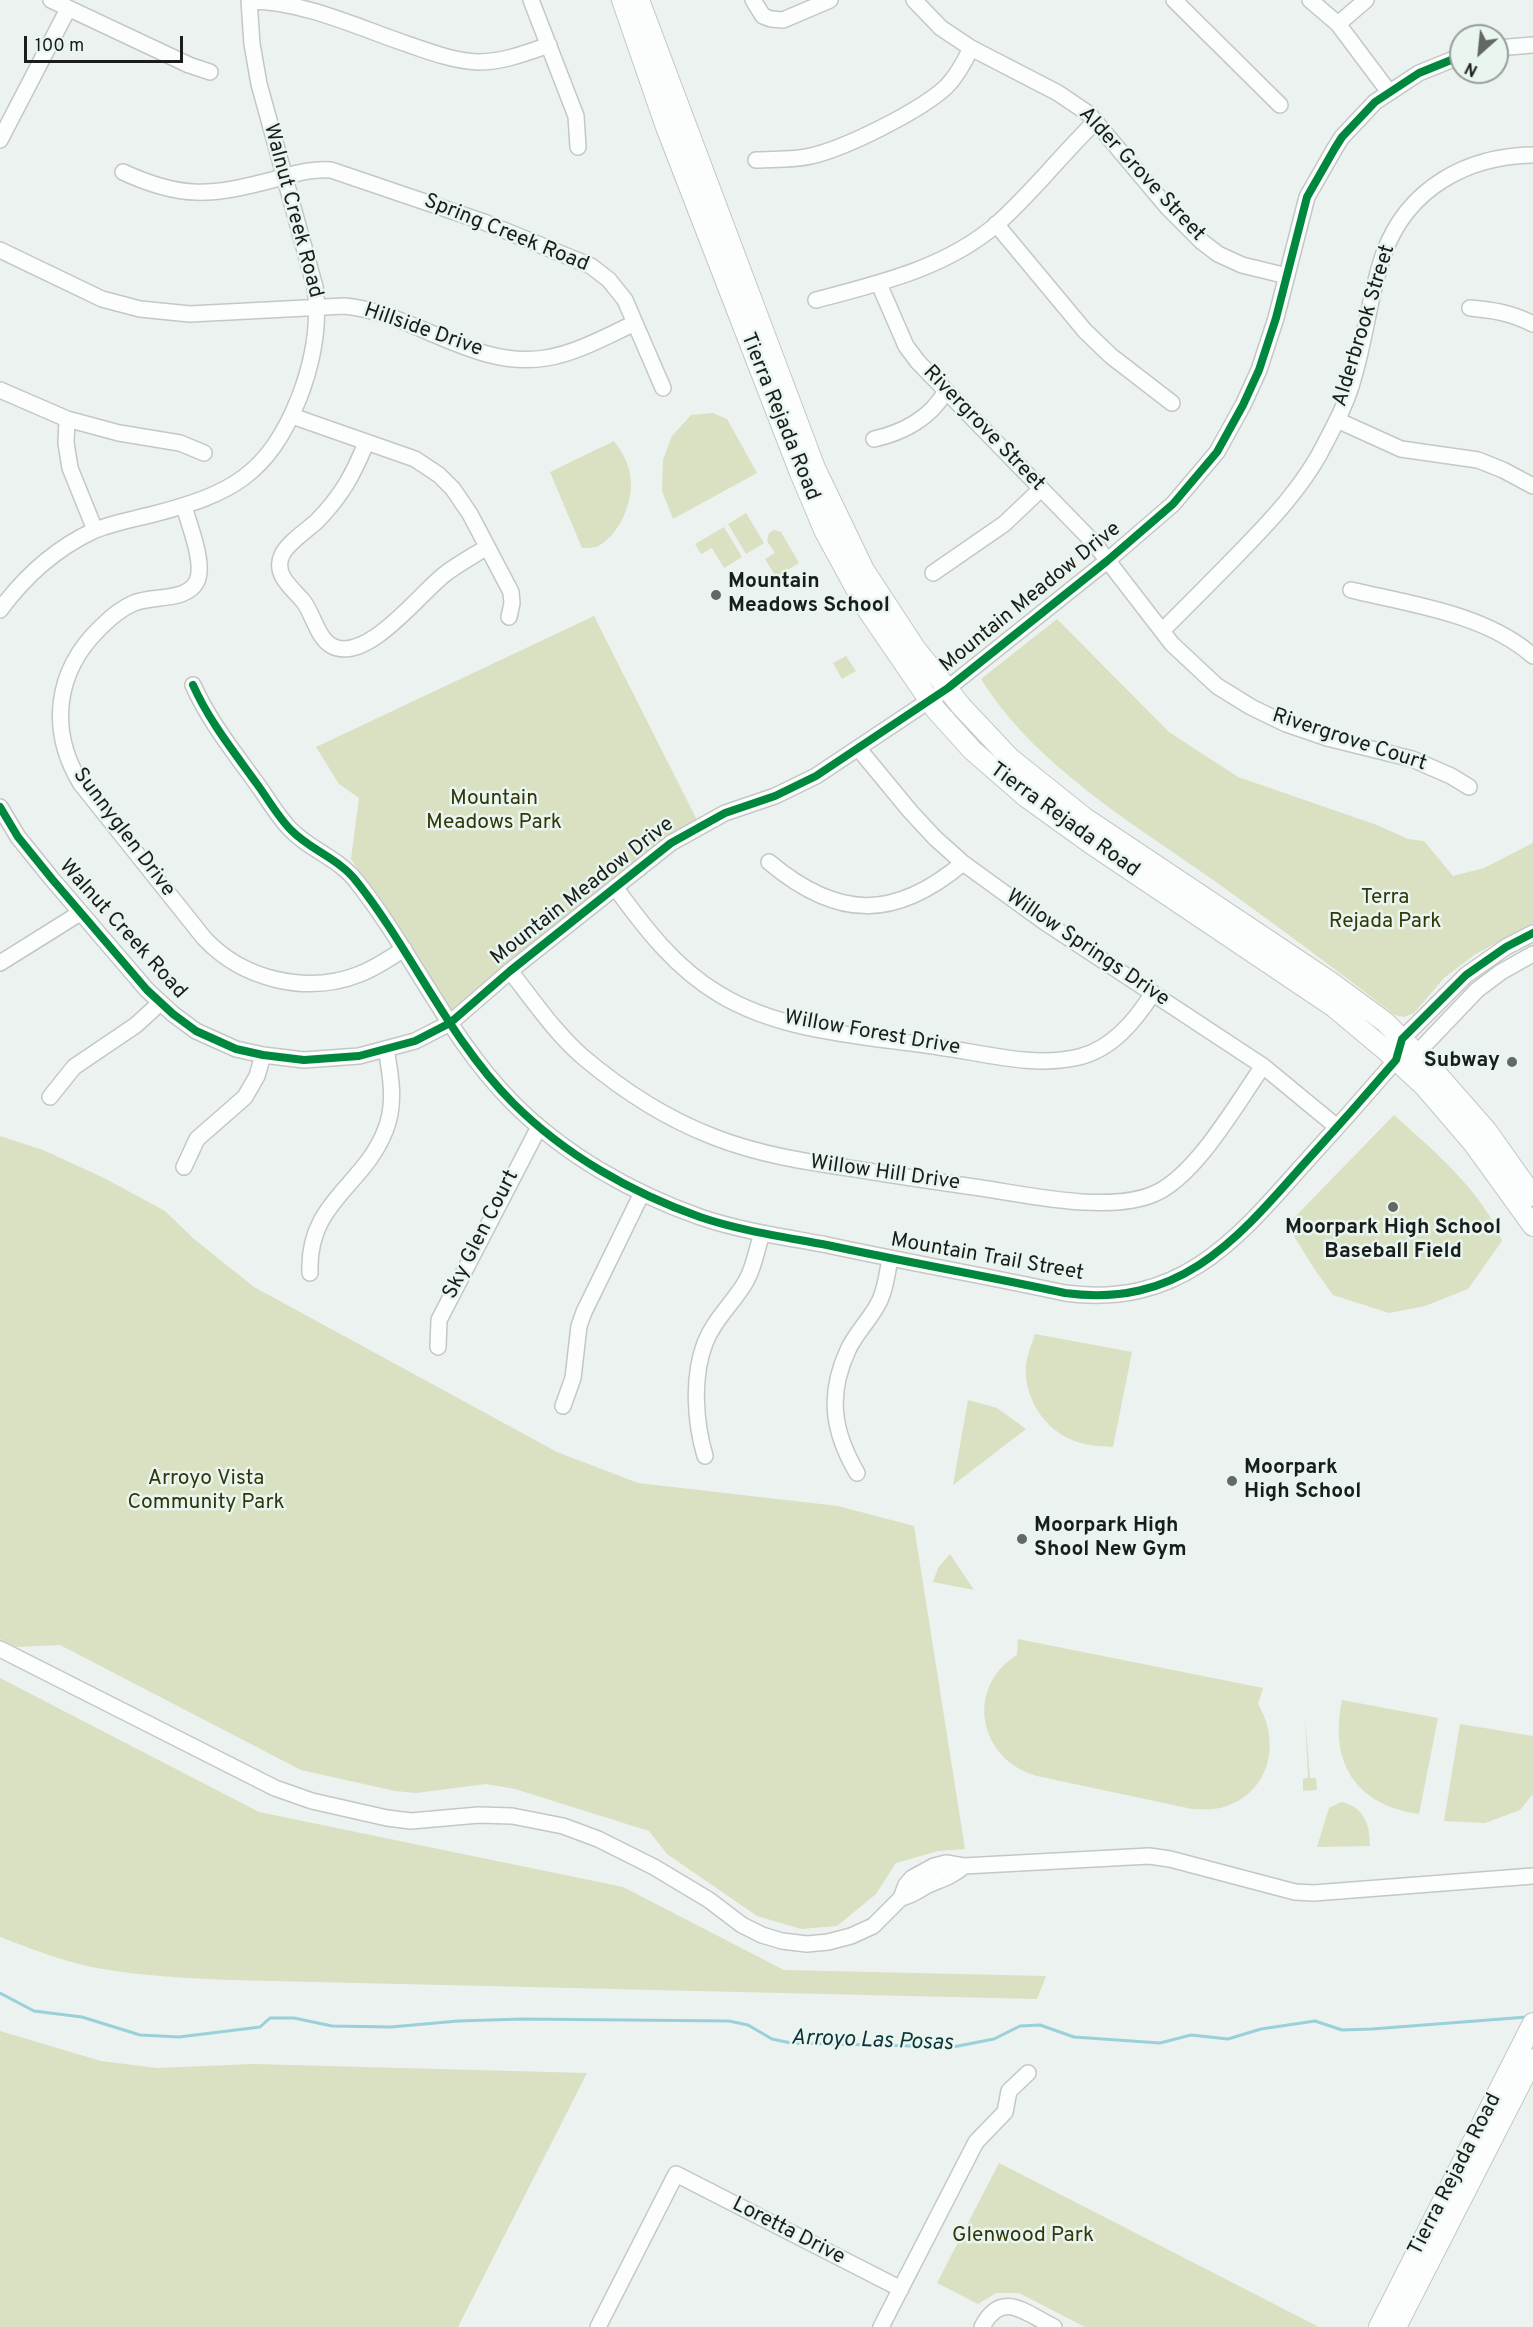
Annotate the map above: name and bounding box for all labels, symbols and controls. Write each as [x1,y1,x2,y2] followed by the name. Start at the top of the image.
[27,24,186,62] scale bar
[1449,24,1509,84] north arrow
[35,35,84,58] text: 100 m
[1462,57,1481,80] text: N
[1072,103,1210,247] street label: Alder Grove Street
[257,121,327,301] street label: Walnut Creek Road
[420,189,592,279] street label: Spring Creek Road
[1328,242,1402,410] street label: Alderbrook Street
[360,299,486,363] street label: Hillside Drive
[734,329,824,505] street label: Tierra Rejada Road
[917,361,1049,497] street label: Rivergrove Street
[935,517,1127,679] street label: Mountain Meadow Drive
[728,570,890,620] place label: Mountain Meadows School
[709,588,723,602] marker: Mountain Meadows School
[1269,704,1429,778] street label: Rivergrove Court
[984,758,1144,884] street label: Tierra Rejada Road
[66,764,180,902] street label: Sunnyglen Drive
[426,787,562,837] park label: Mountain Meadows Park
[486,813,680,971] street label: Mountain Meadow Drive
[53,855,191,1005] street label: Walnut Creek Road
[1001,885,1173,1013] street label: Willow Springs Drive
[1329,886,1441,936] park label: Terra Rejada Park
[782,1006,962,1062] street label: Willow Forest Drive
[1424,1049,1500,1075] place label: Subway
[1505,1055,1519,1069] marker: Subway
[808,1151,962,1197] street label: Willow Hill Drive
[439,1166,525,1304] street label: Sky Glen Court
[1386,1200,1400,1214] marker: Moorpark High School Baseball Field
[1285,1216,1501,1266] place label: Moorpark High School Baseball Field
[888,1229,1086,1287] street label: Mountain Trail Street
[1244,1456,1361,1506] place label: Moorpark High School
[127,1467,285,1517] park label: Arroyo Vista Community Park
[1225,1474,1239,1488] marker: Moorpark High School
[1034,1514,1187,1564] place label: Moorpark High Shool New Gym
[1015,1532,1029,1546] marker: Moorpark High Shool New Gym
[790,2026,954,2058] water label: Arroyo Las Posas
[1404,2090,1508,2260] street label: Tierra Rejada Road
[727,2193,849,2271] street label: Loretta Drive
[952,2224,1094,2250] park label: Glenwood Park

